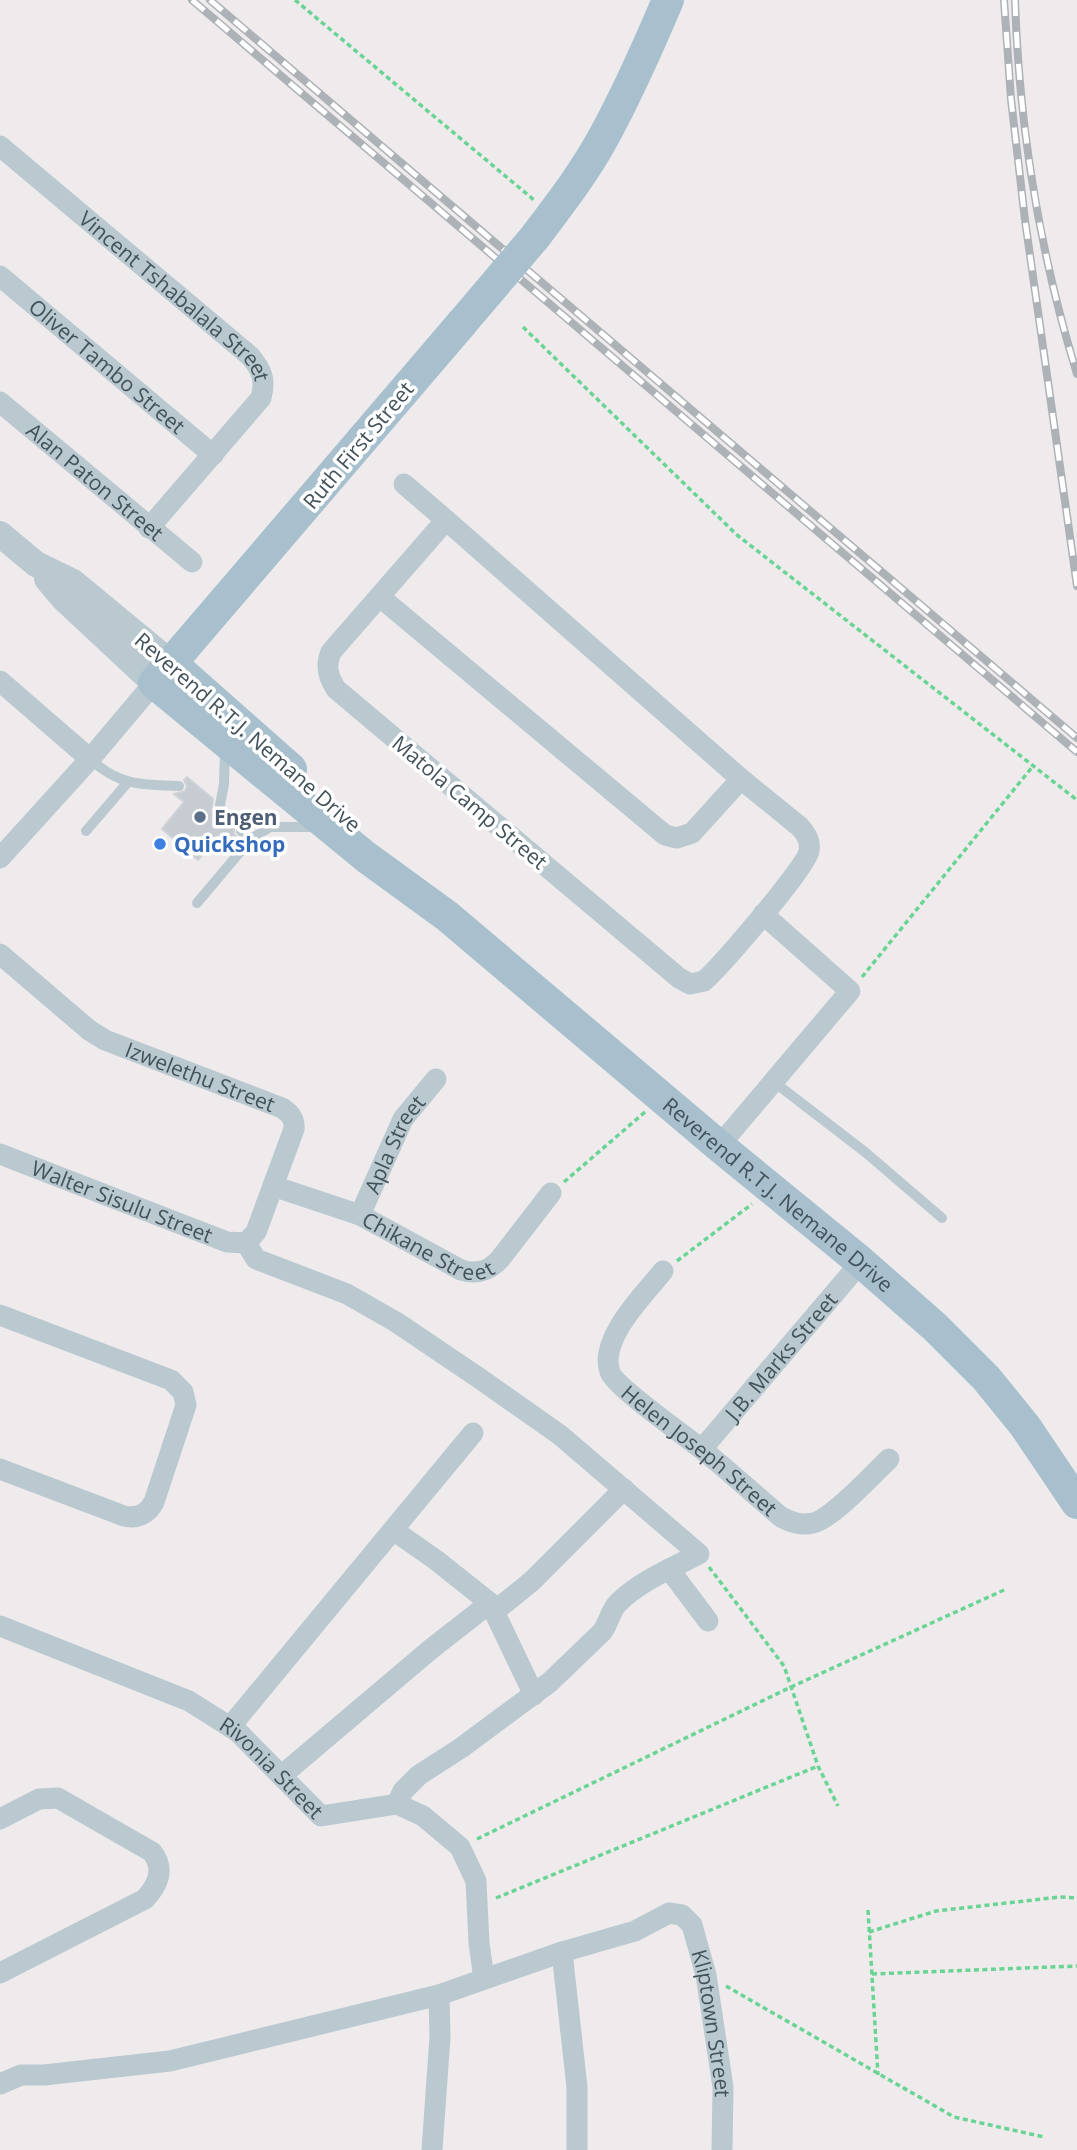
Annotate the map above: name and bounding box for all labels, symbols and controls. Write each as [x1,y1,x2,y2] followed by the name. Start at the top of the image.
[73,204,277,384] street label: Vincent Tshabalala Street
[23,292,191,440] street label: Oliver Tambo Street
[297,375,419,515] street label: Ruth First Street
[21,416,170,547] street label: Alan Paton Street
[129,626,367,838] street label: Reverend R.T.J. Nemane Drive
[387,729,553,875] street label: Matola Camp Street
[214,803,278,831] place label: Engen
[192,809,208,825] marker: Engen
[174,830,285,858] place label: Quickshop
[152,836,168,852] marker: Quickshop
[121,1035,279,1118] street label: Izwelethu Street
[358,1089,431,1198] street label: Apla Street
[657,1091,899,1298] street label: Reverend R.T.J. Nemane Drive
[28,1154,217,1249] street label: Walter Sisulu Street
[358,1205,499,1286] street label: Chikane Street
[717,1286,844,1428] street label: J.B. Marks Street
[616,1379,783,1522] street label: Helen Joseph Street
[214,1710,330,1825] street label: Rivonia Street
[685,1946,737,2098] street label: Kliptown Street

